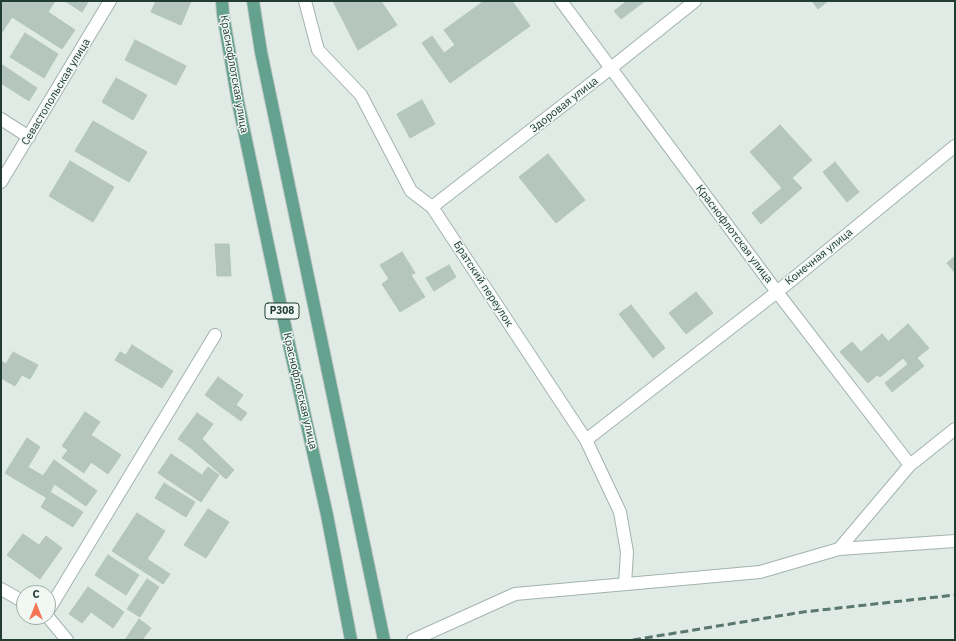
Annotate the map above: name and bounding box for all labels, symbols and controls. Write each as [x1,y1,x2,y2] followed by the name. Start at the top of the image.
[217,14,251,134] street label: Краснофлотская улица
[19,36,93,148] street label: Севастопольская улица
[527,74,601,136] street label: Здоровая улица
[693,182,775,286] street label: Краснофлотская улица
[783,226,855,288] street label: Конечная улица
[450,239,516,329] street label: Братский переулок
[265,303,299,319] road number: P308
[280,331,320,451] street label: Краснофлотская улица
[16,585,56,625] north arrow
[32,587,40,601] text: С

